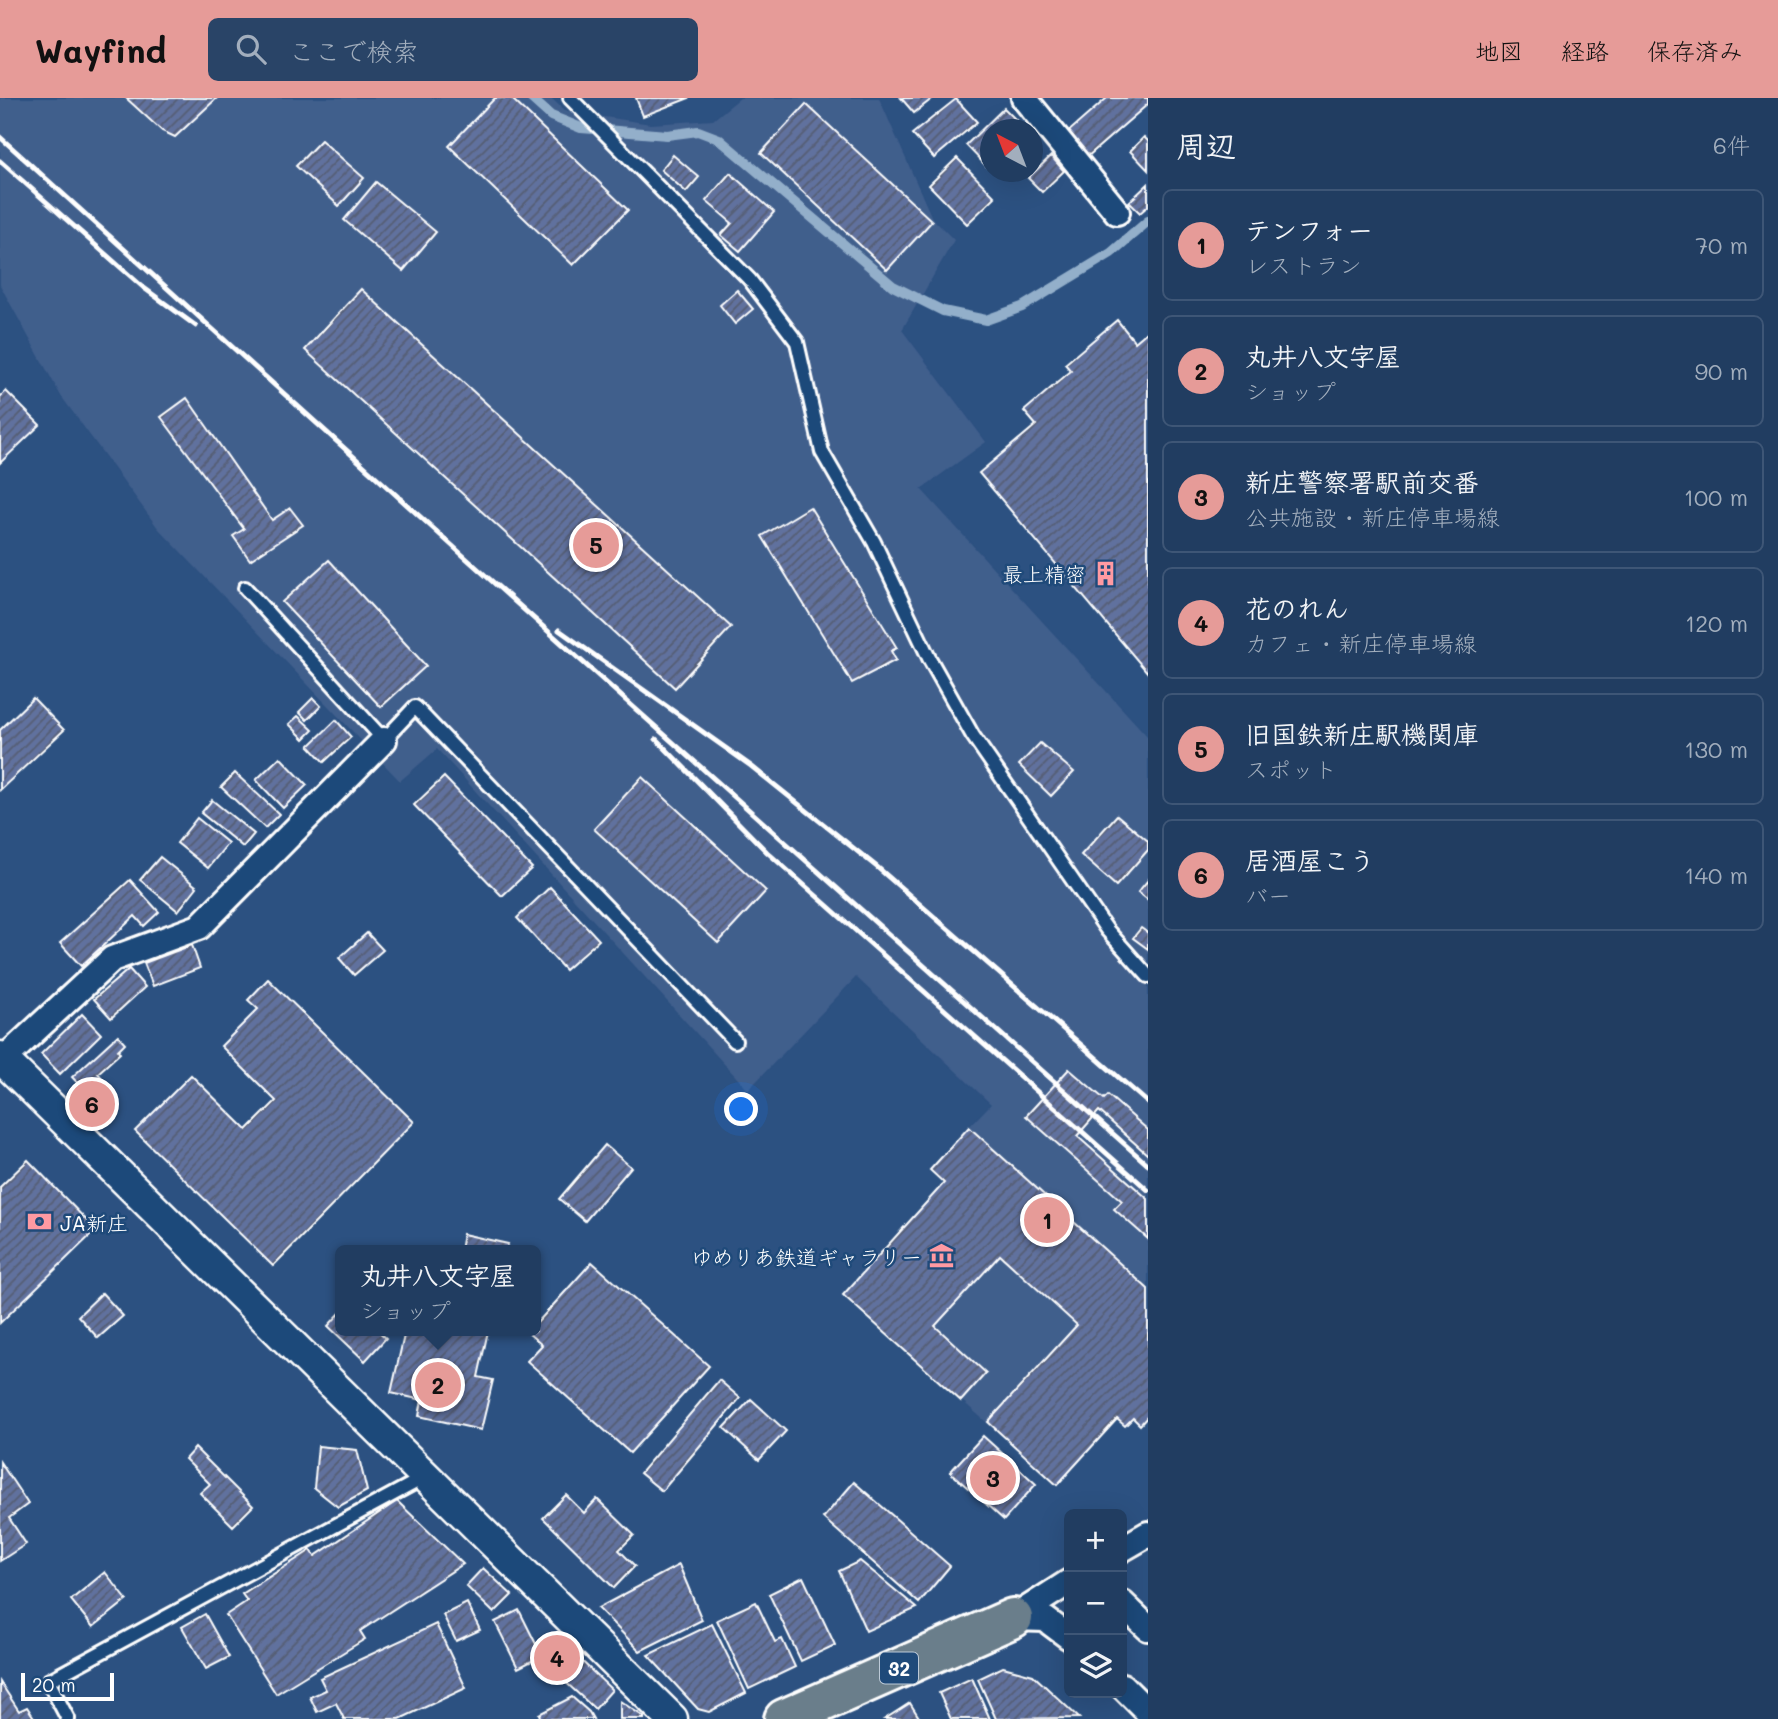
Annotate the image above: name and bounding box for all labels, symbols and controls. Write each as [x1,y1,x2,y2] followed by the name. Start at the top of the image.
[208,18,698,81] search box
[35,28,166,71] text: Wayfind
[232,30,270,68] icon: search
[288,34,418,68] text: ここで検索
[1475,35,1523,66] text: 地図
[1561,35,1609,66] text: 経路
[1647,35,1743,66] text: 保存済み
[980,119,1043,182] north arrow
[1176,125,1236,165] text: 周辺
[1713,130,1750,160] text: 6件
[1245,213,1373,247] text: テンフォー
[1196,230,1206,260] text: 1
[1695,230,1748,260] text: 70 m
[1245,250,1362,280] text: レストラン
[1245,339,1401,373] text: 丸井八文字屋
[1195,356,1207,386] text: 2
[1695,356,1748,386] text: 90 m
[1245,376,1336,406] text: ショップ
[1245,465,1479,499] text: 新庄警察署駅前交番
[1194,482,1208,512] text: 3
[1684,482,1748,512] text: 100 m
[1245,502,1500,532] text: 公共施設 · 新庄停車場線
[573,519,619,571] pin: 5
[1092,559,1120,587] building icon: 最上精密
[1002,560,1086,587] place label: 最上精密
[1245,591,1349,625] text: 花のれん
[1194,608,1208,638] text: 4
[1685,608,1748,638] text: 120 m
[1245,628,1477,658] text: カフェ · 新庄停車場線
[1245,717,1479,751] text: 旧国鉄新庄駅機関庫
[1194,734,1208,764] text: 5
[1684,734,1748,764] text: 130 m
[1245,754,1337,784] text: スポット
[1245,843,1375,877] text: 居酒屋こう
[1194,860,1208,890] text: 6
[1684,860,1748,890] text: 140 m
[1245,880,1291,910] text: バー
[69,1078,115,1130] pin: 6
[724,1092,758,1126] your location
[1024,1194,1070,1246] pin: 1
[26,1208,54,1236] bank icon: JA新庄
[60,1209,128,1236] place label: JA新庄
[928,1242,956,1270] museum icon: ゆめりあ鉄道ギャラリー
[691,1243,922,1270] place label: ゆめりあ鉄道ギャラリー
[335,1245,541,1336] popup
[360,1258,516,1292] text: 丸井八文字屋
[360,1295,451,1325] text: ショップ
[415,1359,461,1411] pin: 2
[970,1452,1016,1504] pin: 3
[1064,1509,1127,1698] map controls
[1064,1509,1127,1572] button: +
[1064,1572,1127,1635] button: −
[534,1632,580,1684] pin: 4
[1064,1635,1127,1698] button: layers
[880,1652,918,1684] road number: 32
[21,1670,114,1702] scale bar
[32,1672,76,1697] text: 20 m

